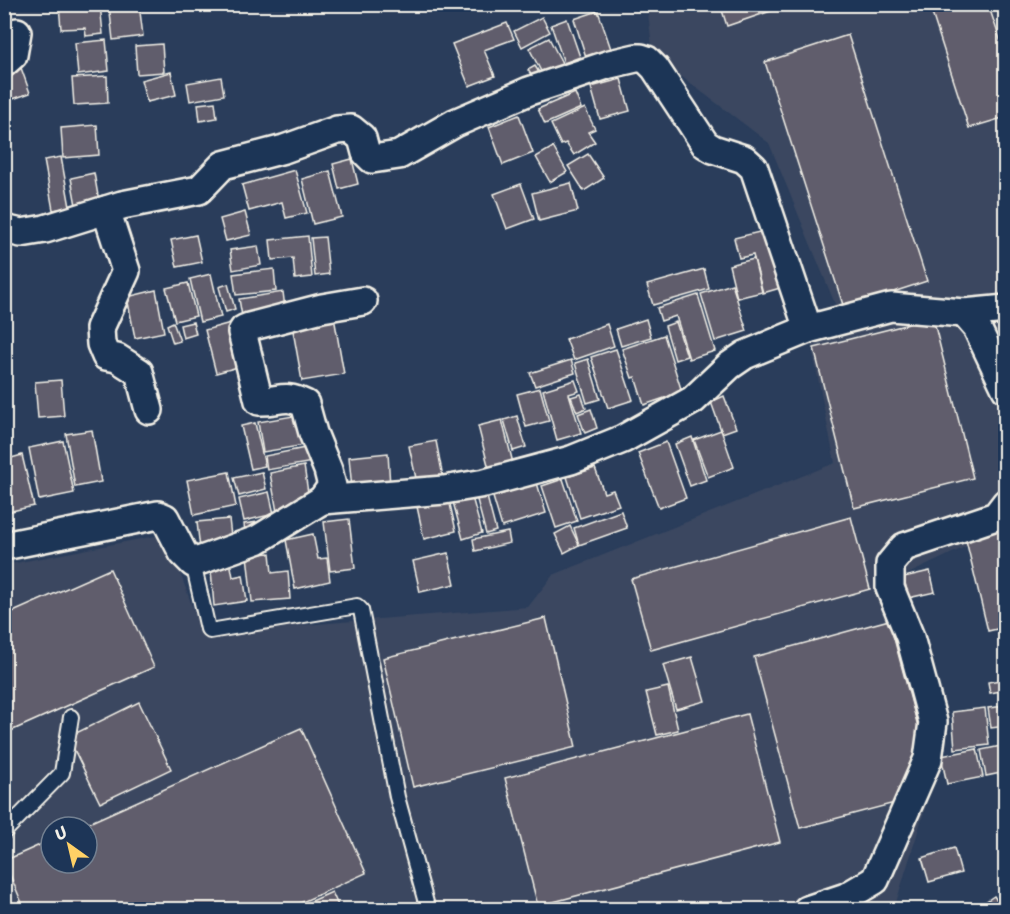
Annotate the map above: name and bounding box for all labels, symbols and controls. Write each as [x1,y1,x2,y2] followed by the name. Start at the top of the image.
[39,815,99,875] north arrow
[48,817,75,848] text: U

